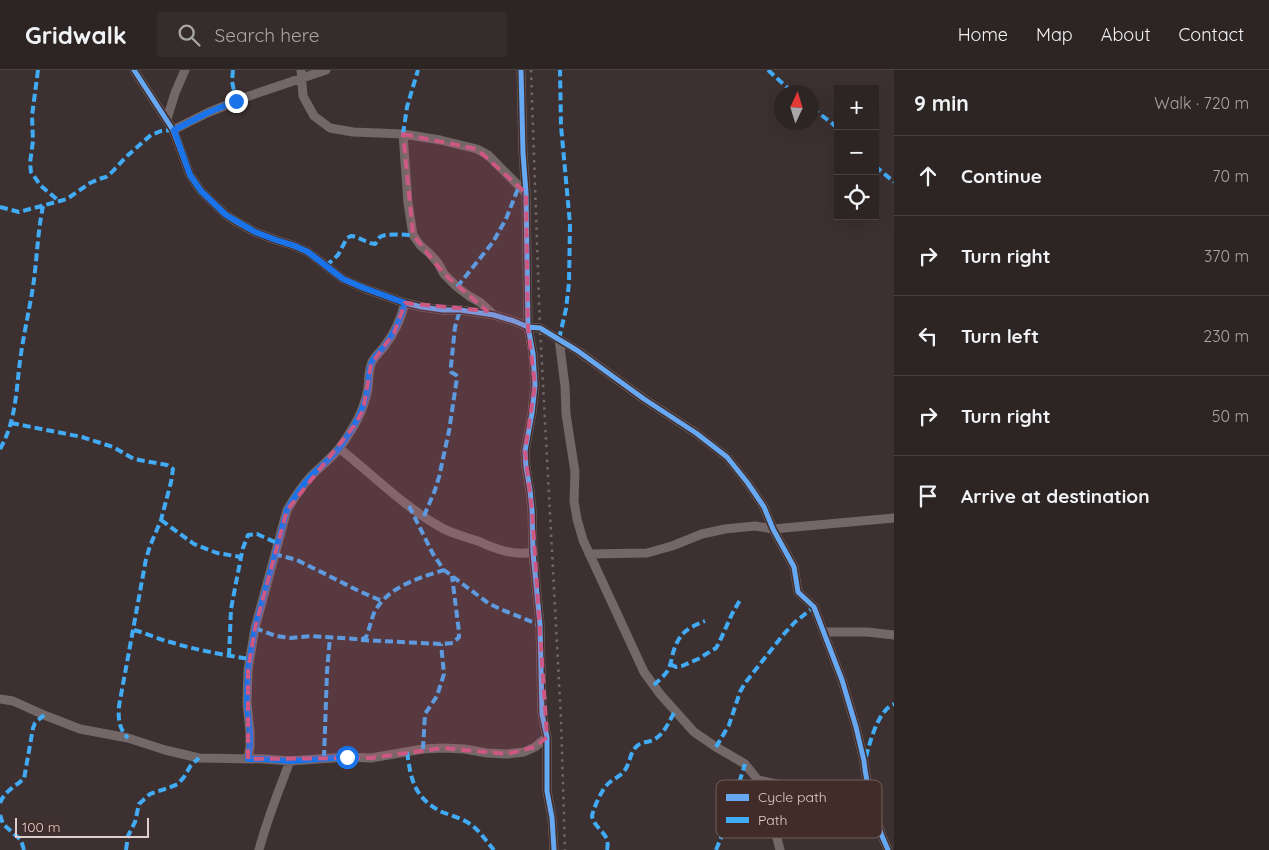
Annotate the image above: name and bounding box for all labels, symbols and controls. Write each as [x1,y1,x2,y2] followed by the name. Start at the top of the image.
[157,12,507,57] search box
[25,20,127,50] text: Gridwalk
[175,21,203,49] icon: search
[215,23,319,47] text: Search here
[958,23,1008,46] text: Home
[1036,23,1073,46] text: Map
[1101,23,1151,46] text: About
[1179,23,1244,46] text: Contact
[774,85,819,130] north arrow
[834,85,879,220] map controls
[834,85,879,130] button: +
[225,90,248,113] route end
[914,90,969,116] text: 9 min
[1154,93,1249,113] text: Walk · 720 m
[834,130,879,175] button: −
[914,162,942,190] icon: ahead
[961,164,1042,188] text: Continue
[1212,166,1249,186] text: 70 m
[834,175,879,220] button: locate
[914,242,942,270] icon: right
[961,244,1050,268] text: Turn right
[1204,246,1249,266] text: 370 m
[914,322,942,350] icon: left
[961,324,1039,348] text: Turn left
[1203,326,1249,346] text: 230 m
[914,402,942,430] icon: right
[961,404,1050,428] text: Turn right
[1212,406,1249,426] text: 50 m
[914,482,942,510] icon: arrive
[961,484,1150,508] text: Arrive at destination
[336,746,359,769] route start
[716,780,882,838] legend
[758,788,827,806] text: Cycle path
[758,811,787,829] text: Path
[15,815,149,838] scale bar
[22,818,60,836] text: 100 m

